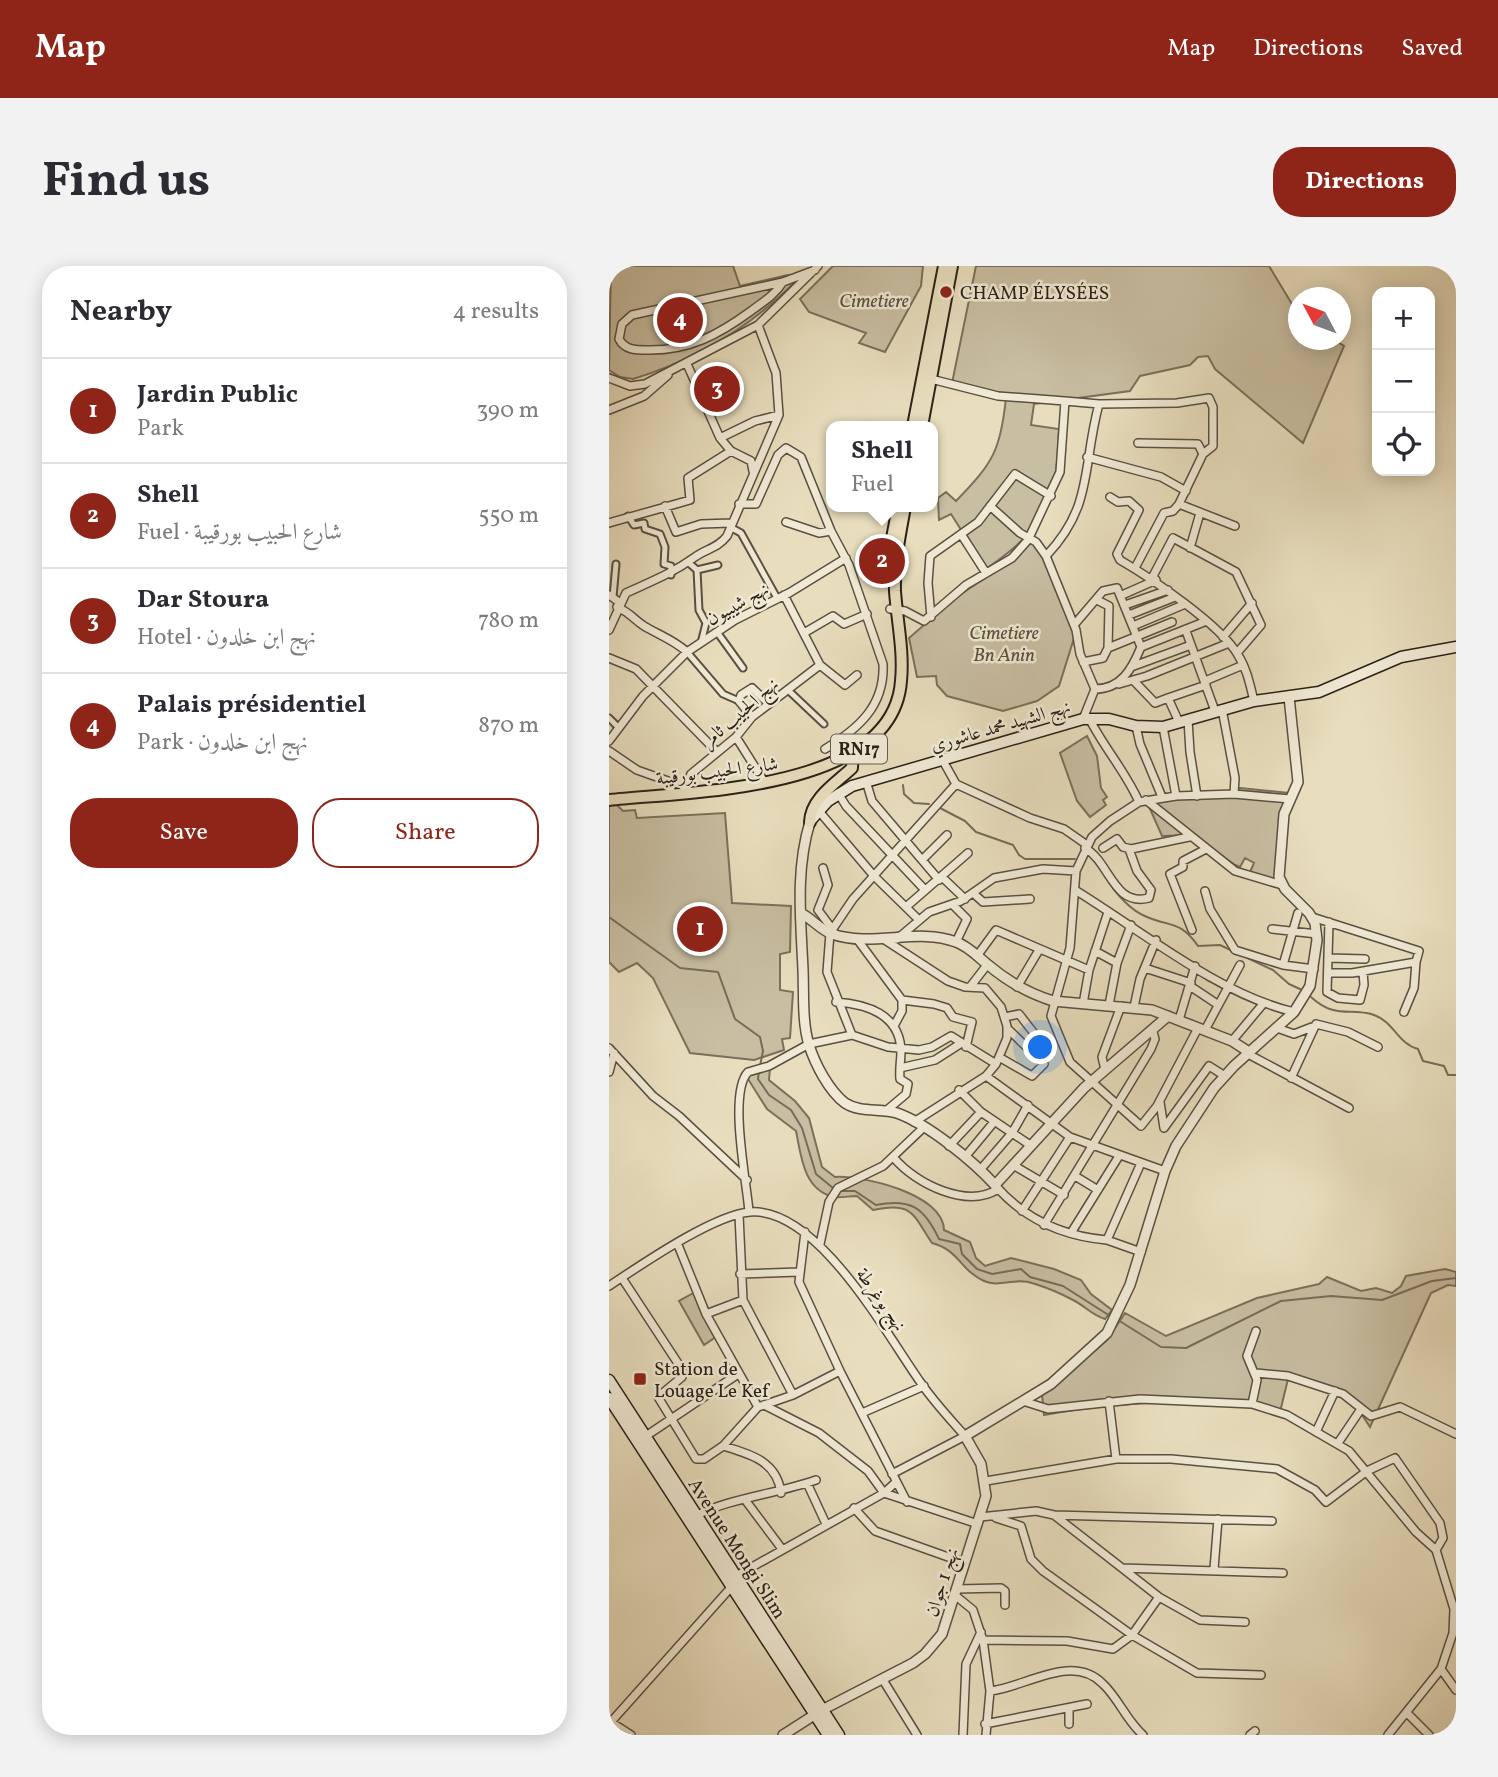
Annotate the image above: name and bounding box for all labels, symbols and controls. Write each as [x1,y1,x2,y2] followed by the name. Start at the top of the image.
[35,26,106,72] text: Map
[1167,32,1215,66] text: Map
[1253,32,1363,66] text: Directions
[1401,32,1463,66] text: Saved
[1273,147,1456,217] button: Directions
[42,148,210,217] text: Find us
[960,281,1109,307] place label: CHAMP ÉLYSÉES
[938,284,954,300] marker: CHAMP ÉLYSÉES
[1288,287,1351,350] north arrow
[1372,287,1435,476] map controls
[1372,287,1435,350] button: +
[839,289,909,315] park label: Cimetiere
[70,291,172,333] text: Nearby
[657,294,703,346] pin: 4
[453,296,539,328] text: 4 results
[1372,350,1435,413] button: −
[694,363,740,415] pin: 3
[137,377,298,413] text: Jardin Public
[88,395,98,427] text: 1
[476,395,539,427] text: 390 m
[137,413,184,445] text: Park
[1372,413,1435,476] button: locate
[826,421,938,512] popup
[851,433,913,469] text: Shell
[851,469,894,501] text: Fuel
[137,477,199,513] text: Shell
[87,500,99,532] text: 2
[479,500,539,532] text: 550 m
[137,517,342,549] text: Fuel · شارع الحبيب بورقيبة
[859,535,905,587] pin: 2
[702,577,776,635] street label: نهج شيبيون
[137,582,269,618] text: Dar Stoura
[87,605,99,637] text: 3
[478,605,539,637] text: 780 m
[969,621,1039,669] park label: Cimetiere Bn Anin
[137,622,316,654] text: Hotel · نهج ابن خلدون
[696,672,787,757] street label: نهج الحبيب ثامر
[137,687,366,723] text: Palais présidentiel
[927,694,1074,762] street label: نهج الشهيد محمد عاشوري
[86,710,100,742] text: 4
[478,710,539,742] text: 870 m
[137,727,308,759] text: Park · نهج ابن خلدون
[831,734,887,764] road number: RN17
[655,752,780,793] street label: شارع الحبيب بورقيبة
[70,798,298,868] button: Save
[312,798,539,868] button: Share
[677,903,723,955] pin: 1
[1023,1030,1057,1064] your location
[847,1263,912,1339] street label: نهج يوغرطة
[654,1357,770,1405] place label: Station de Louage Le Kef
[632,1371,648,1387] marker: Station de Louage Le Kef
[681,1474,792,1625] street label: Avenue Mongi Slim
[920,1545,969,1621] street label: نهج 1 جوان

